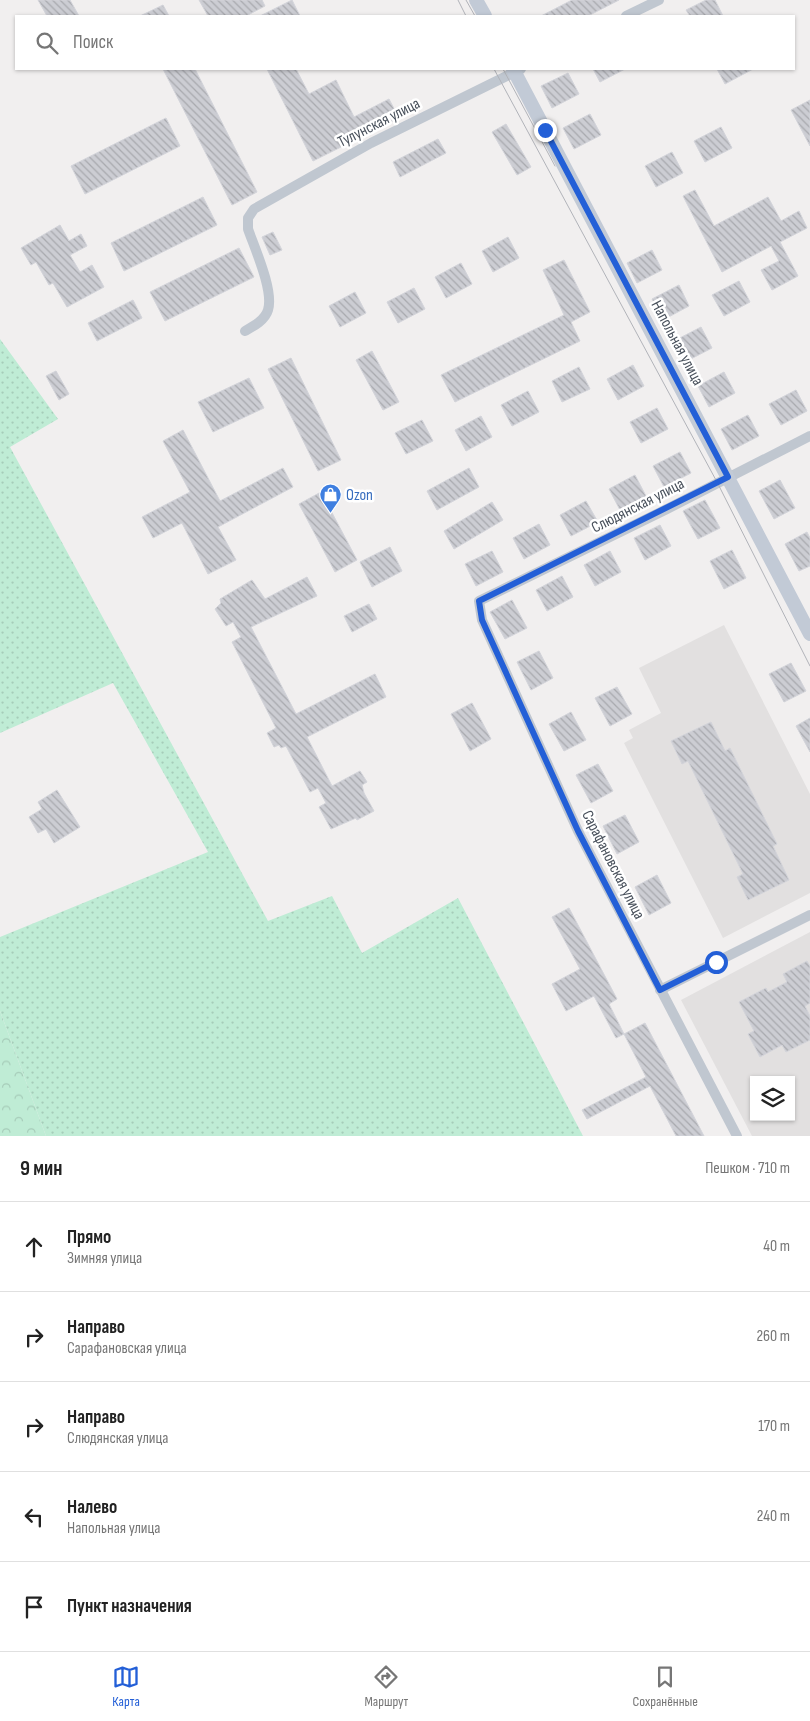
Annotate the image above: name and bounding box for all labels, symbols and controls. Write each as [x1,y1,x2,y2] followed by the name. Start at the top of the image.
[15,15,795,70] search box
[33,29,61,57] icon: search
[73,31,113,54] text: Поиск
[335,94,423,152] street label: Тулунская улица
[534,119,557,142] route end
[647,297,707,389] street label: Напольная улица
[589,475,687,537] street label: Слюдянская улица
[318,483,342,514] shop icon: Ozon
[346,486,373,505] place label: Ozon
[577,807,649,923] street label: Сарафановская улица
[705,951,728,974] route start
[750,1076,795,1121] map controls
[750,1076,795,1121] button: layers
[20,1156,62,1181] text: 9 мин
[705,1159,790,1178] text: Пешком · 710 m
[67,1226,111,1249] text: Прямо
[20,1233,48,1261] icon: ahead
[763,1237,790,1256] text: 40 m
[67,1249,142,1268] text: Зимняя улица
[67,1316,125,1339] text: Направо
[20,1323,48,1351] icon: right
[756,1327,790,1346] text: 260 m
[67,1339,187,1358] text: Сарафановская улица
[67,1406,125,1429] text: Направо
[20,1413,48,1441] icon: right
[758,1417,790,1436] text: 170 m
[67,1429,168,1448] text: Слюдянская улица
[67,1496,117,1519] text: Налево
[20,1503,48,1531] icon: left
[757,1507,790,1526] text: 240 m
[67,1519,160,1538] text: Напольная улица
[20,1593,48,1621] icon: arrive
[67,1595,192,1618] text: Пункт назначения
[112,1663,140,1710] tab: Карта
[364,1663,408,1710] tab: Маршрут
[633,1663,698,1710] tab: Сохранённые

